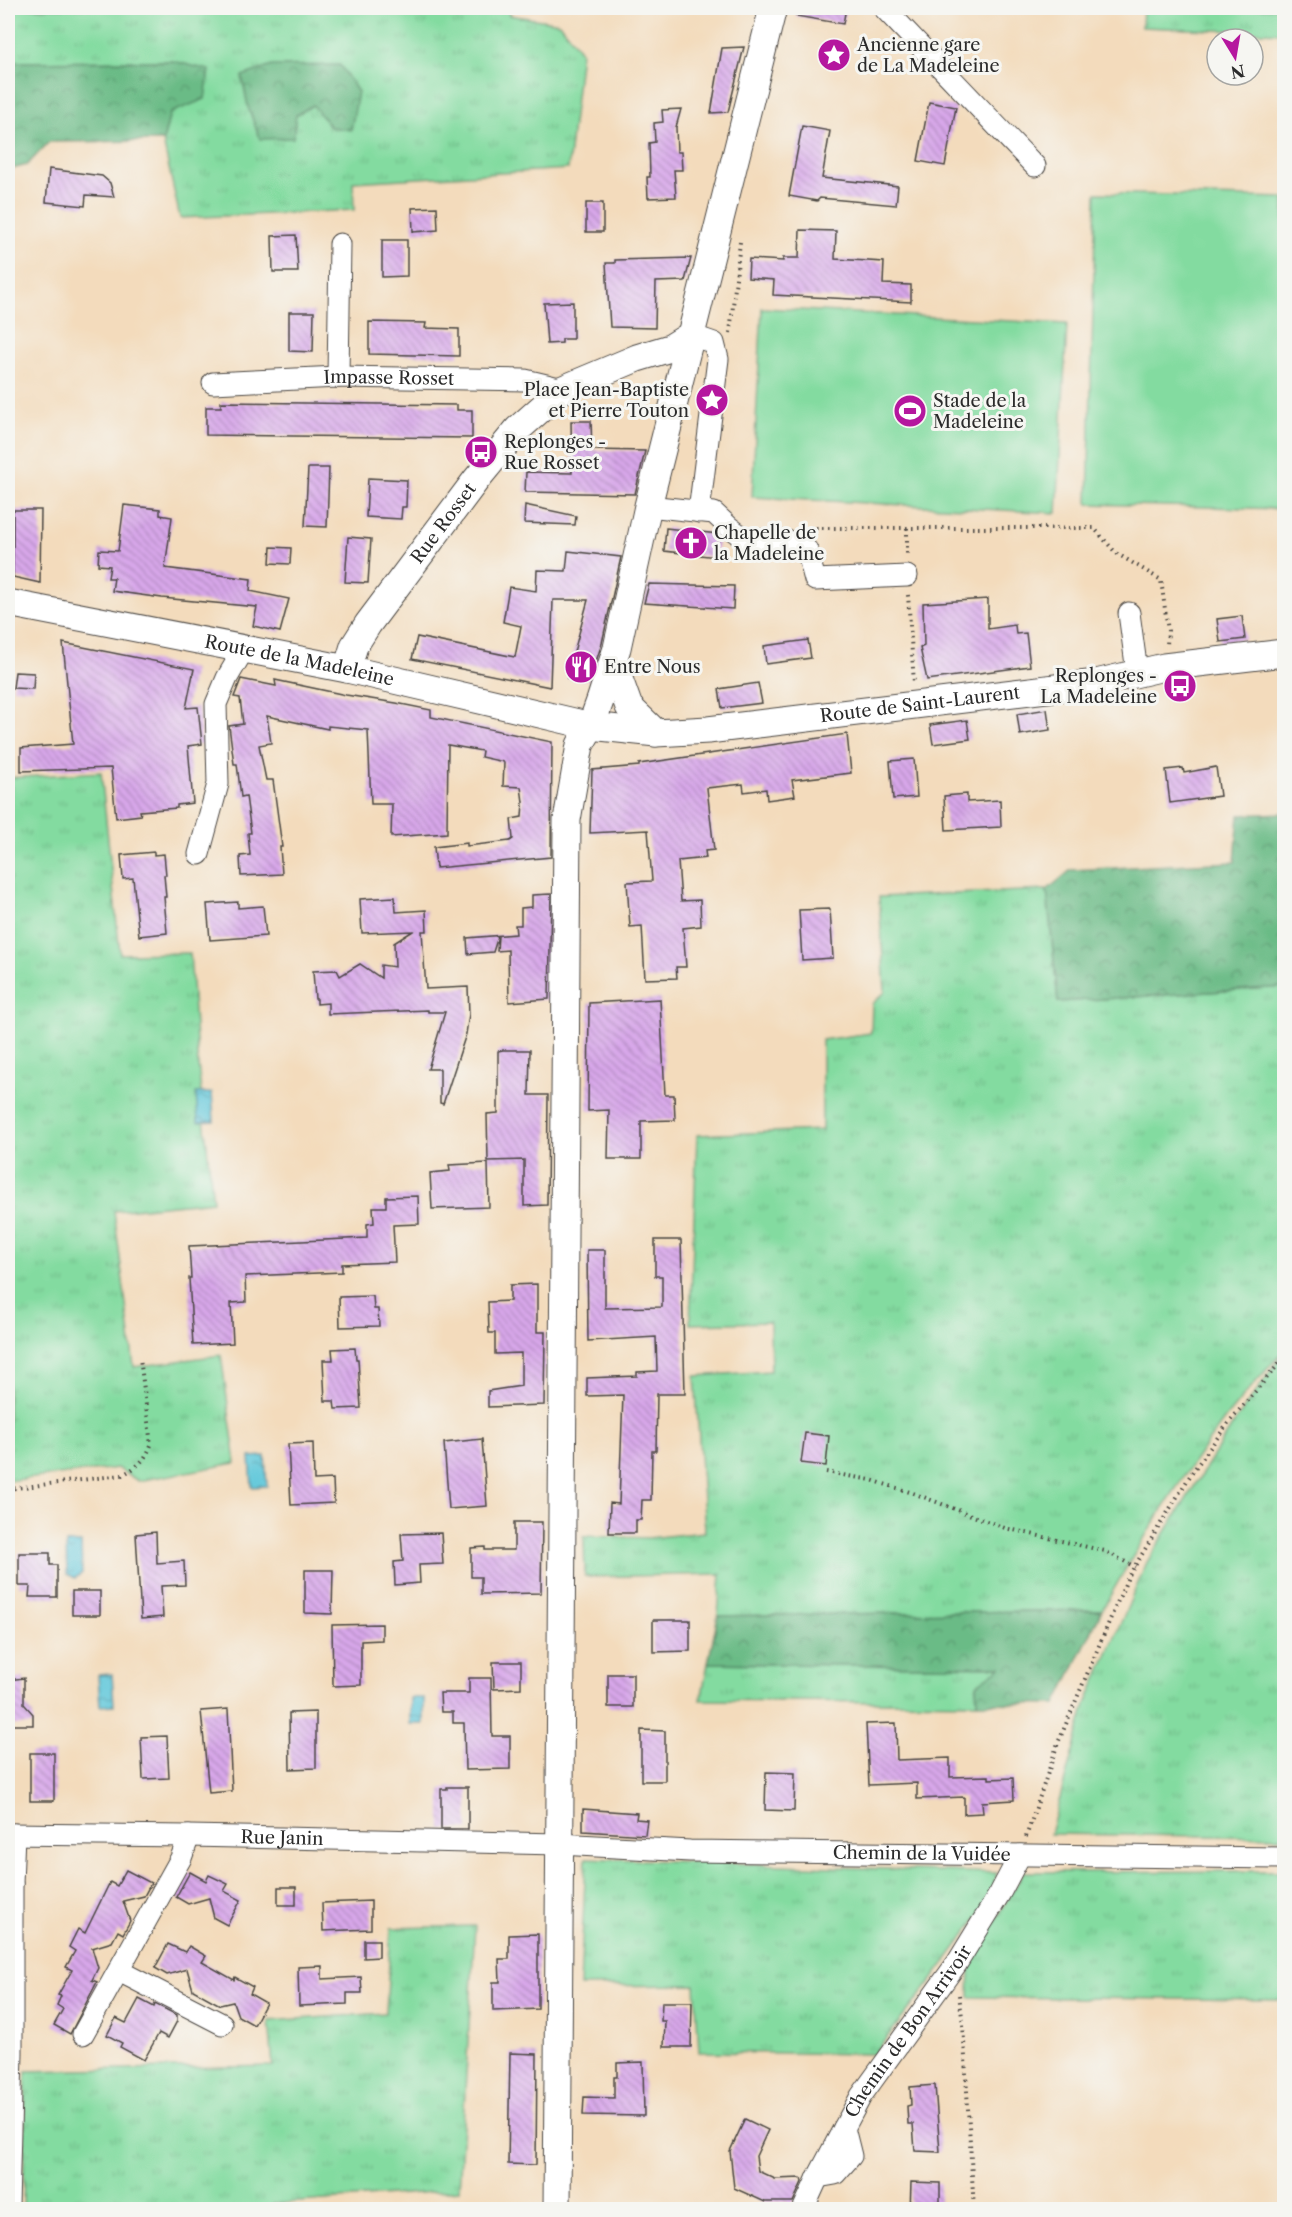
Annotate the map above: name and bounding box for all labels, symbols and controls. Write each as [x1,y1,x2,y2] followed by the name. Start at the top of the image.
[1205,27,1265,87] north arrow
[856,34,1000,77] place label: Ancienne gare de La Madeleine
[816,37,852,73] place icon: Ancienne gare de La Madeleine
[1229,61,1247,83] text: N
[323,366,455,390] street label: Impasse Rosset
[524,379,689,422] place label: Place Jean-Baptiste et Pierre Touton
[694,382,730,418] place icon: Place Jean-Baptiste et Pierre Touton
[933,390,1027,433] place label: Stade de la Madeleine
[892,393,928,429] sports icon: Stade de la Madeleine
[504,431,606,474] place label: Replonges - Rue Rosset
[463,434,499,470] bus stop icon: Replonges - Rue Rosset
[406,478,481,568] street label: Rue Rosset
[714,522,824,565] place label: Chapelle de la Madeleine
[673,525,709,561] church icon: Chapelle de la Madeleine
[203,631,396,691] street label: Route de la Madeleine
[563,649,599,685] restaurant icon: Entre Nous
[604,656,701,678] place label: Entre Nous
[1040,665,1157,708] place label: Replonges - La Madeleine
[1162,668,1198,704] bus stop icon: Replonges - La Madeleine
[819,681,1022,727] street label: Route de Saint-Laurent
[240,1826,324,1850] street label: Rue Janin
[833,1842,1011,1866] street label: Chemin de la Vuidée
[841,1941,976,2121] street label: Chemin de Bon Arrivoir

